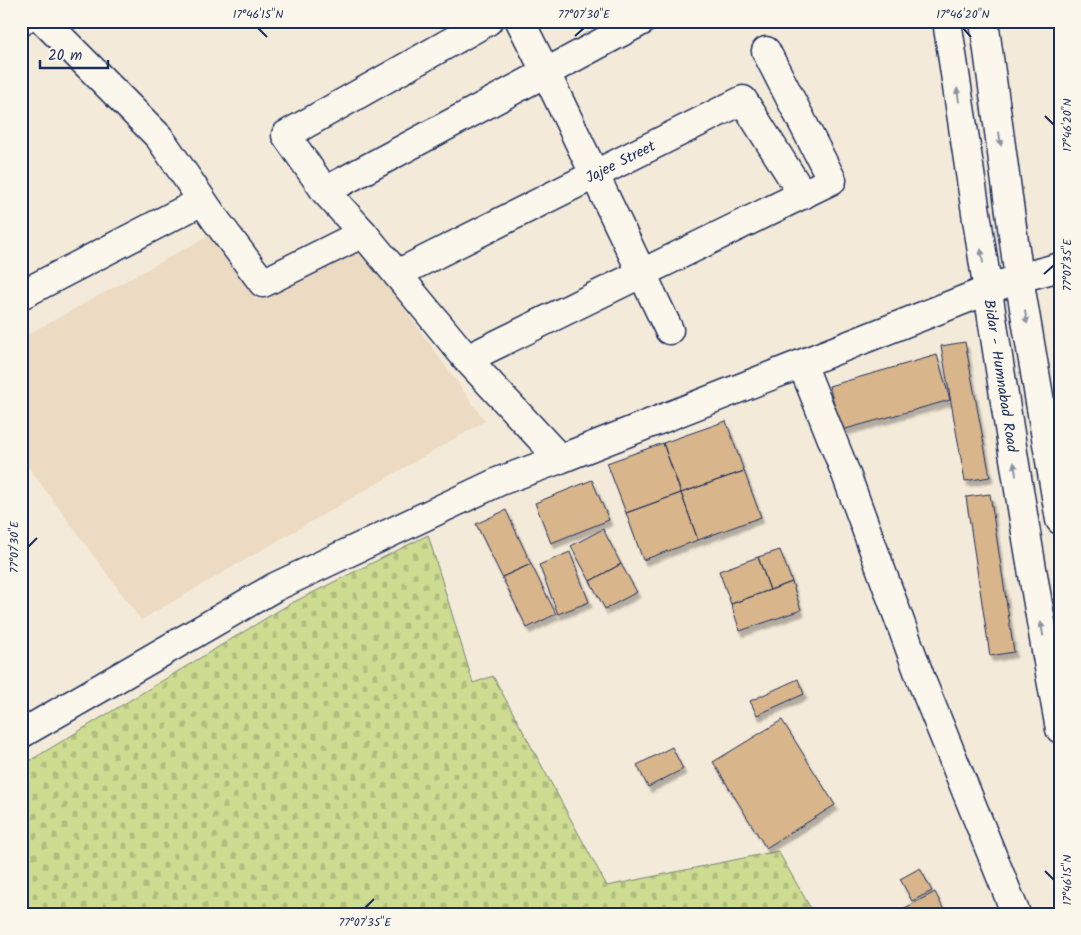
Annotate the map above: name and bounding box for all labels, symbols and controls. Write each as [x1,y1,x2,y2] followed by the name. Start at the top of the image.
[233,5,283,24] text: 17°46'15"N
[558,5,611,24] text: 77°07'30"E
[936,5,990,24] text: 17°46'20"N
[40,38,108,70] scale bar
[48,44,82,68] text: 20 m
[954,87,962,103] one-way arrow
[1058,98,1077,152] text: 17°46'20"N
[996,131,1004,147] one-way arrow
[582,135,660,190] street label: Jajee Street
[1058,238,1077,291] text: 77°07'35"E
[977,248,985,264] one-way arrow
[976,298,1024,455] street label: Bidar - Humnabad Road
[1022,309,1030,325] one-way arrow
[1011,460,1019,476] one-way arrow
[5,520,24,573] text: 77°07'30"E
[1037,621,1045,637] one-way arrow
[1058,855,1077,905] text: 17°46'15"N
[339,913,392,932] text: 77°07'35"E

